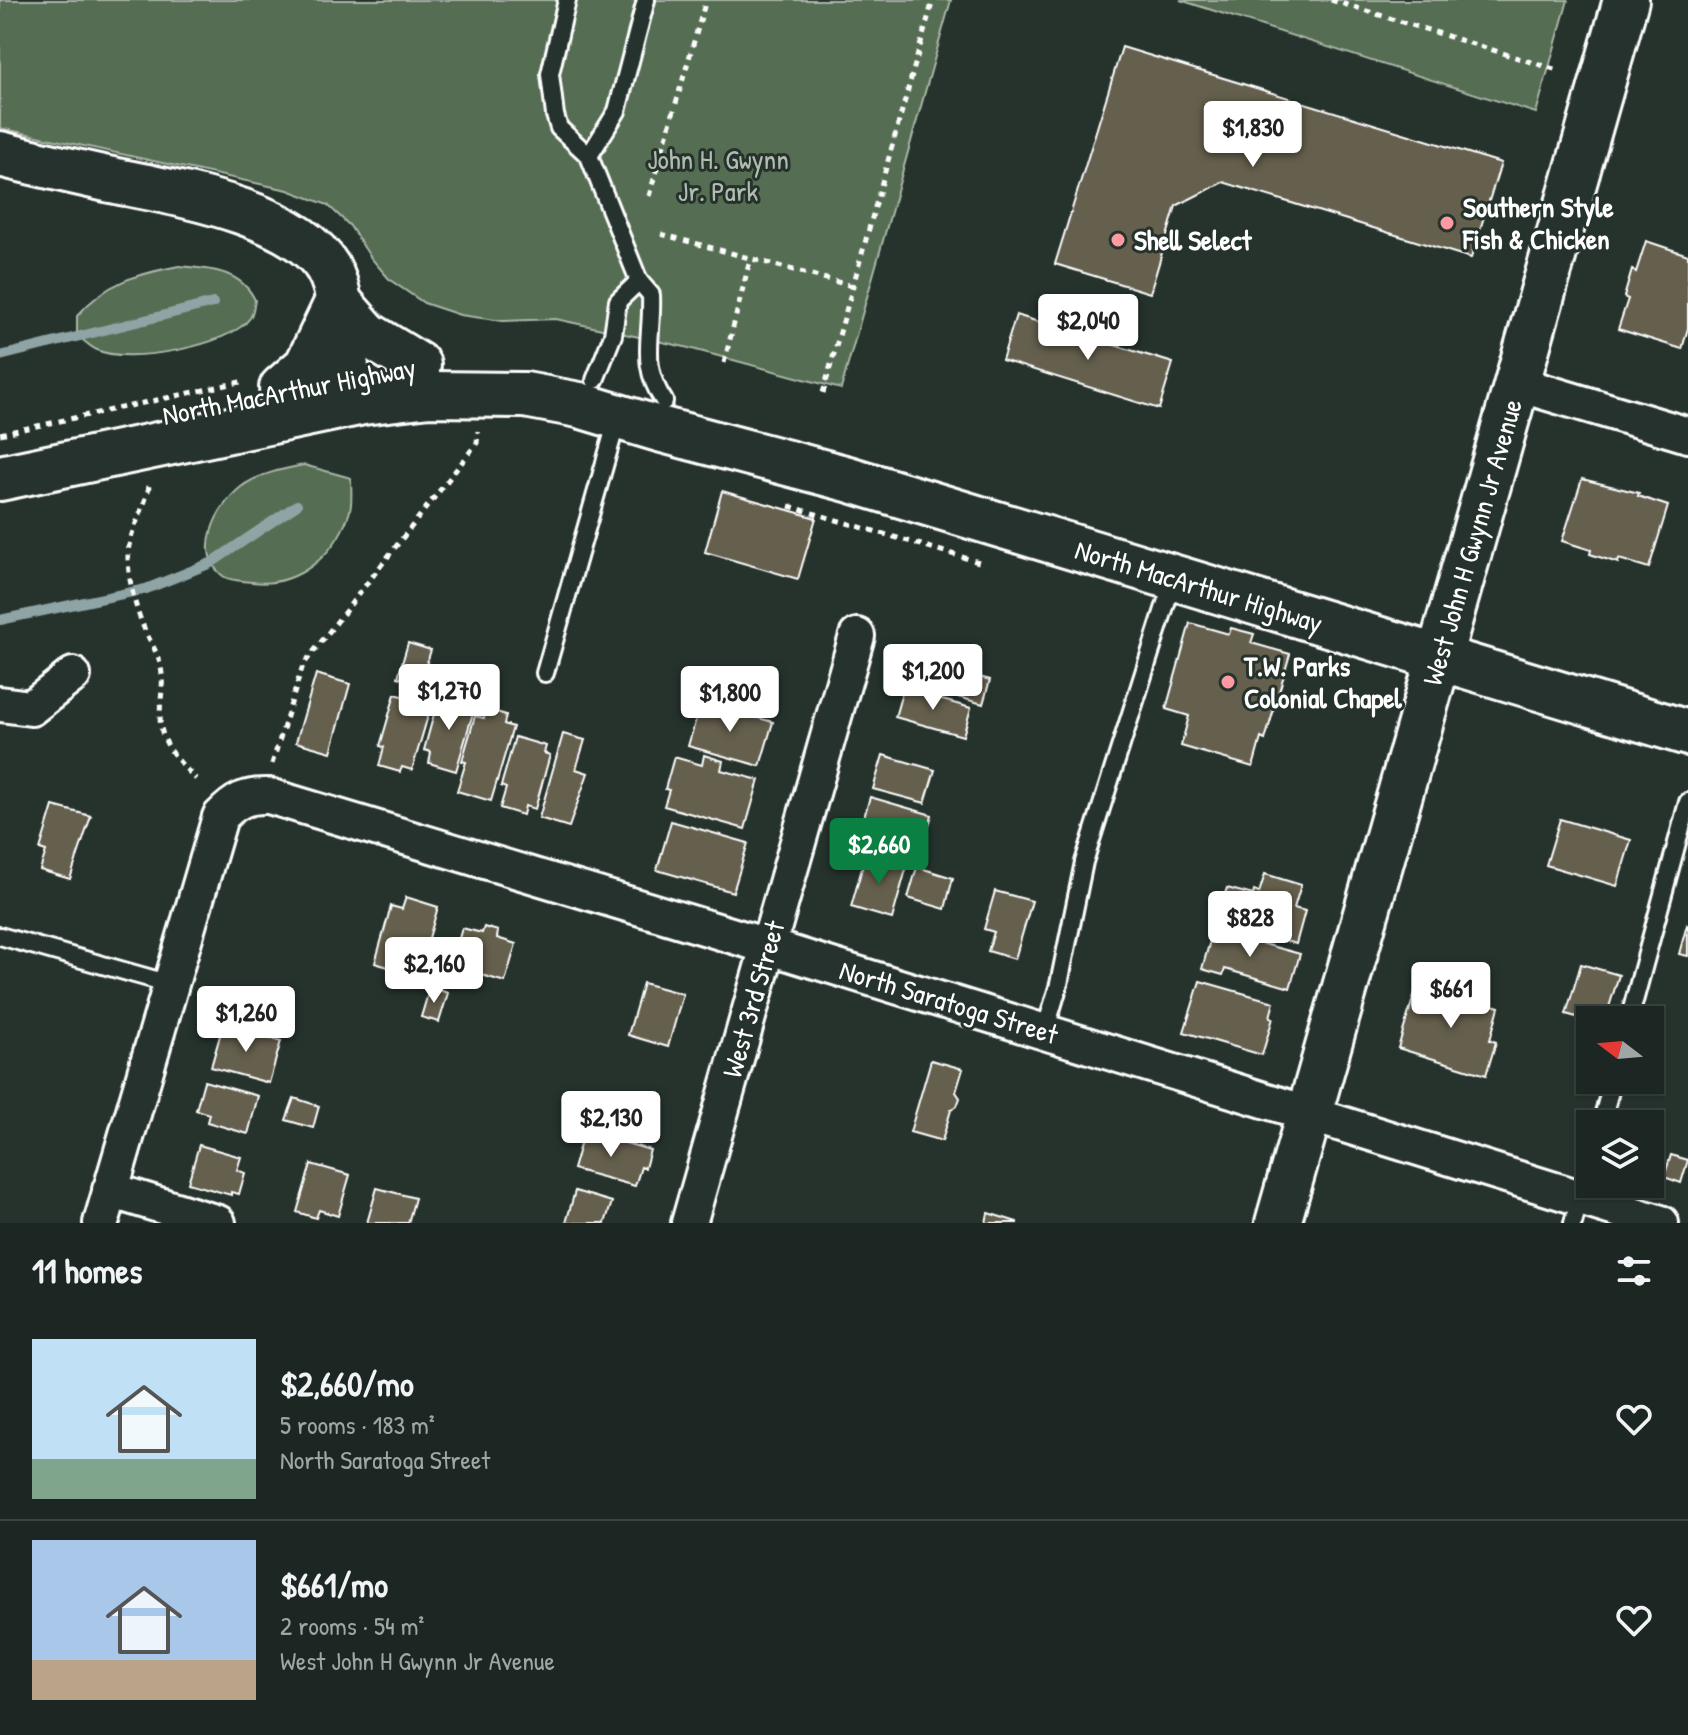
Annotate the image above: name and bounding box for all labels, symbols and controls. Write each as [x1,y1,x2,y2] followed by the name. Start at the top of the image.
[1188,101,1318,169] pin: $1,830
[1222,109,1284,144] text: $1,830
[647,140,789,210] park label: John H. Gwynn Jr. Park
[1462,188,1615,258] place label: Southern Style Fish & Chicken
[1438,214,1456,232] marker: Southern Style Fish & Chicken
[1134,221,1253,259] place label: Shell Select
[1109,231,1127,249] marker: Shell Select
[1023,294,1153,362] pin: $2,040
[1056,302,1120,337] text: $2,040
[159,348,419,434] street label: North MacArthur Highway
[1413,395,1531,689] street label: West John H Gwynn Jr Avenue
[1071,530,1328,642] street label: North MacArthur Highway
[868,644,998,712] pin: $1,200
[1243,647,1402,718] place label: T.W. Parks Colonial Chapel
[901,652,965,687] text: $1,200
[384,664,514,732] pin: $1,270
[665,666,795,734] pin: $1,800
[417,672,481,707] text: $1,270
[1219,673,1237,691] marker: T.W. Parks Colonial Chapel
[699,674,761,709] text: $1,800
[814,818,944,886] pin: $2,660
[848,826,911,861] text: $2,660
[1203,891,1297,959] pin: $828
[1226,899,1274,934] text: $828
[713,916,794,1082] street label: West 3rd Street
[369,937,499,1005] pin: $2,160
[403,945,465,980] text: $2,160
[835,951,1063,1053] street label: North Saratoga Street
[1404,962,1498,1030] pin: $661
[1429,970,1473,1005] text: $661
[181,986,311,1054] pin: $1,260
[215,994,277,1029] text: $1,260
[1576,1006,1664,1094] north arrow
[1576,1006,1664,1198] map controls
[546,1091,676,1159] pin: $2,130
[579,1099,643,1134] text: $2,130
[1576,1110,1664,1198] button: layers
[32,1248,142,1294] text: 11 homes
[1612,1249,1656,1293] icon: filters
[280,1361,414,1407] text: $2,660/mo
[96,1371,192,1467] icon: home
[1612,1397,1656,1441] icon: heart
[280,1407,435,1442] text: 5 rooms · 183 m²
[280,1442,490,1477] text: North Saratoga Street
[280,1562,388,1608] text: $661/mo
[96,1572,192,1668] icon: home
[1612,1598,1656,1642] icon: heart
[280,1608,424,1643] text: 2 rooms · 54 m²
[280,1643,555,1678] text: West John H Gwynn Jr Avenue

